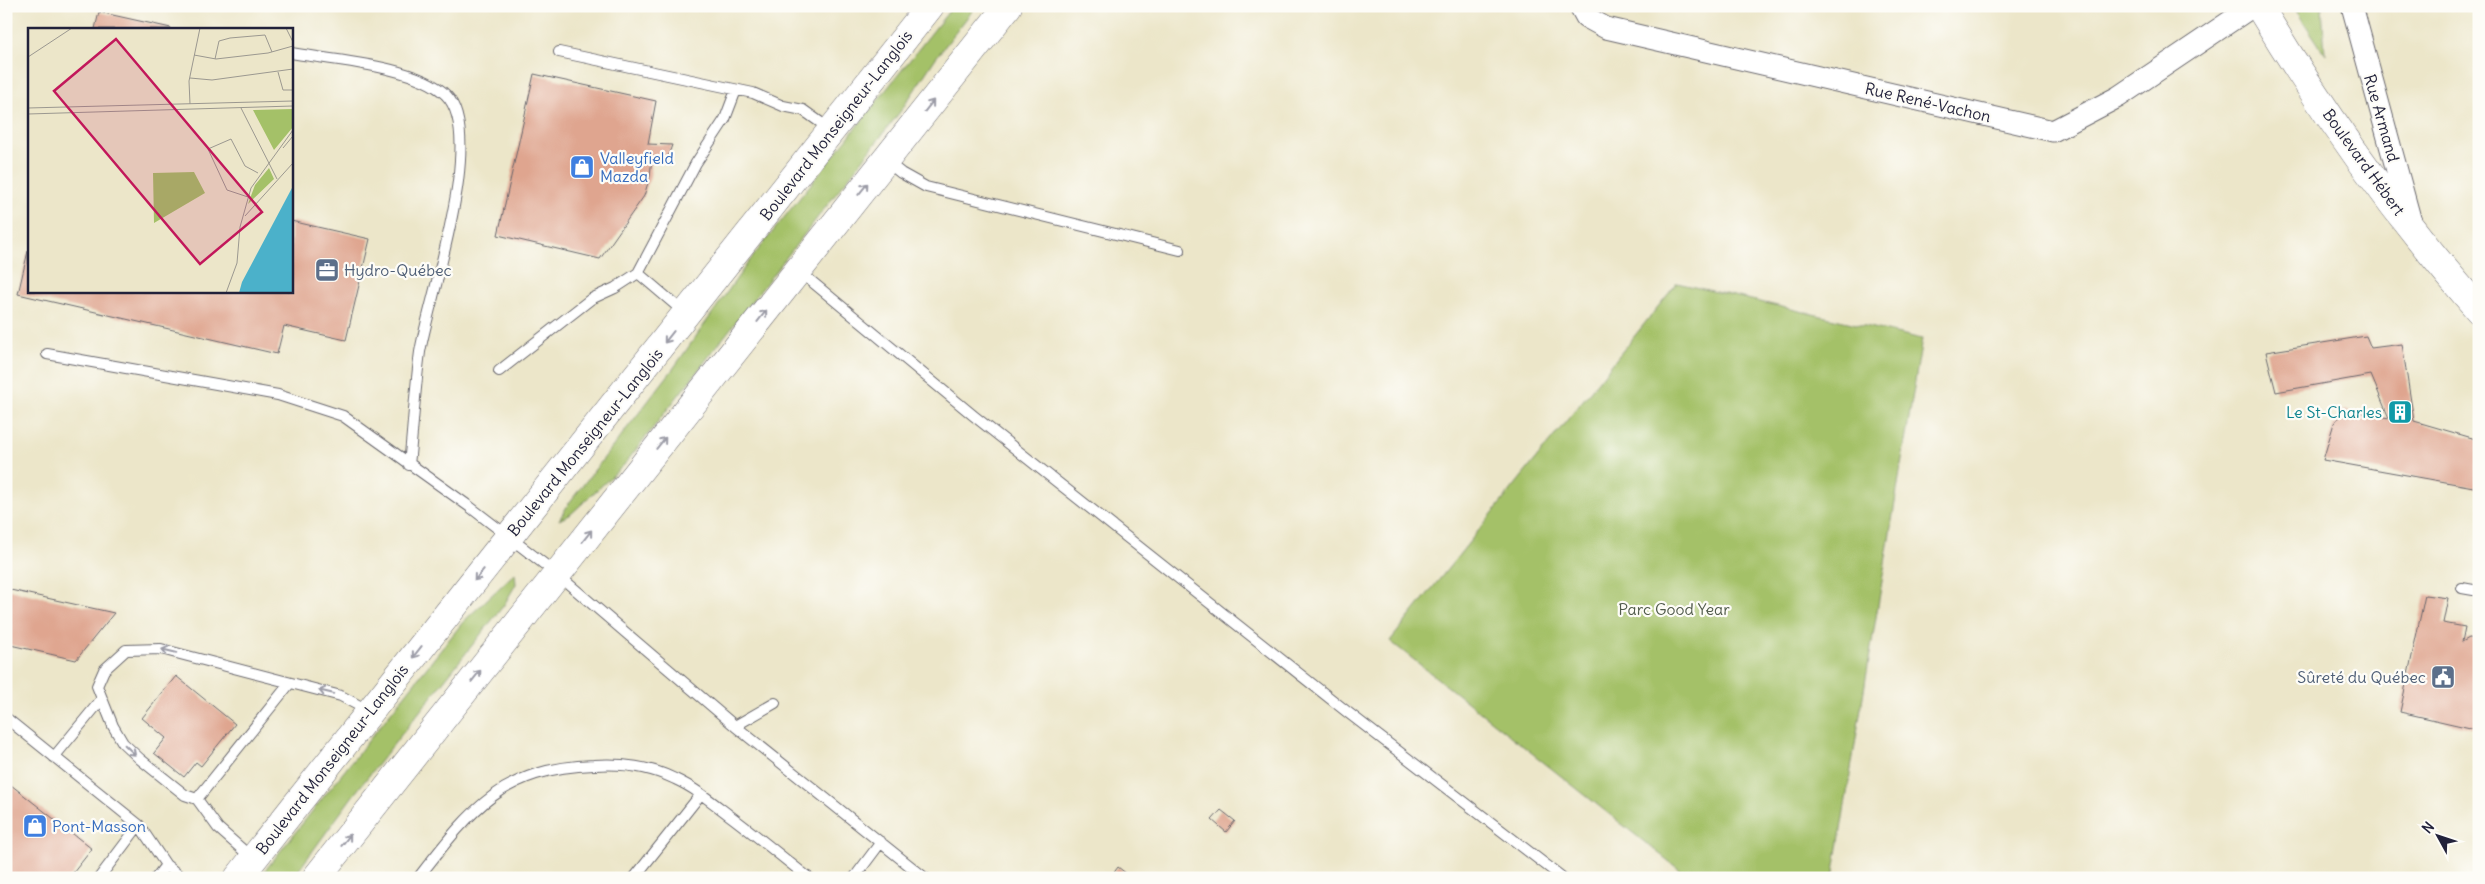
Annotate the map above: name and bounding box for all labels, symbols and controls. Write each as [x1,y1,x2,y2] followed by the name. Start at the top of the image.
[755,26,917,224] street label: Boulevard Monseigneur-Langlois
[28,28,292,292] inset map
[2360,72,2404,164] street label: Rue Armand
[1863,78,1993,126] street label: Rue René-Vachon
[923,100,934,113] one-way arrow
[2319,105,2410,220] street label: Boulevard Hébert
[600,148,674,186] place label: Valleyfield Mazda
[569,154,595,180] shop icon: Valleyfield Mazda
[858,183,869,196] one-way arrow
[314,257,340,283] office icon: Hydro-Québec
[344,260,452,280] place label: Hydro-Québec
[757,310,768,323] one-way arrow
[663,330,674,343] one-way arrow
[503,344,667,540] street label: Boulevard Monseigneur-Langlois
[2387,399,2413,425] building icon: Le St-Charles
[2286,402,2382,422] place label: Le St-Charles
[656,437,667,450] one-way arrow
[582,530,593,543] one-way arrow
[473,568,484,581] one-way arrow
[1618,599,1730,619] park label: Parc Good Year
[412,645,423,658] one-way arrow
[161,646,177,655] one-way arrow
[251,660,413,858] street label: Boulevard Monseigneur-Langlois
[2430,664,2456,690] public building icon: Sûreté du Québec
[2297,667,2426,687] place label: Sûreté du Québec
[471,669,481,683] one-way arrow
[318,687,334,696] one-way arrow
[124,743,136,756] one-way arrow
[2412,812,2462,862] north arrow
[22,813,48,839] shop icon: Pont-Masson
[52,816,146,836] place label: Pont-Masson
[2418,818,2438,837] text: N
[341,833,352,846] one-way arrow

